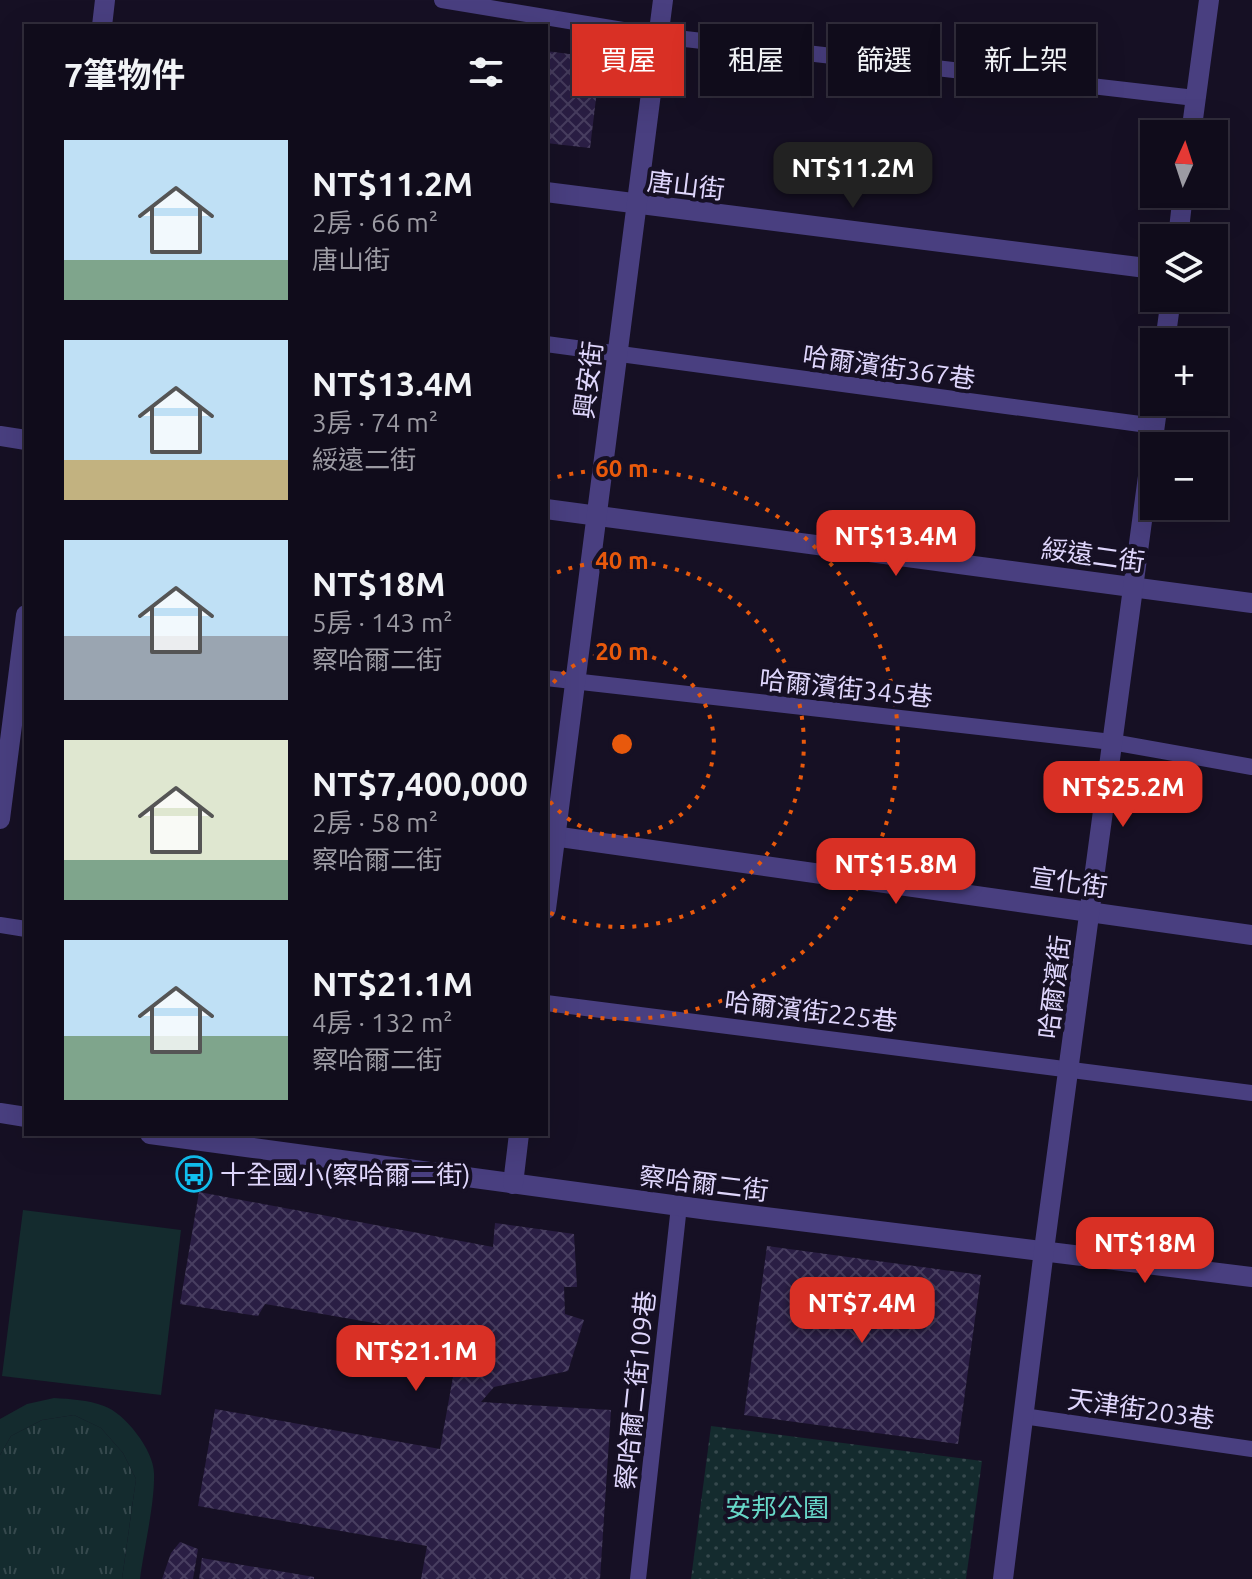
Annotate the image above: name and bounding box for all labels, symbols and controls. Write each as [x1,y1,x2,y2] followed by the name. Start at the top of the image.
[572,24,684,96] chip: 買屋
[700,24,812,96] chip: 租屋
[828,24,940,96] chip: 篩選
[956,24,1096,96] chip: 新上架
[464,50,508,94] icon: filters
[64,55,185,93] text: 7筆物件
[1140,120,1228,208] north arrow
[1140,120,1228,520] map controls
[770,142,936,210] pin: NT$11.2M
[791,153,915,182] text: NT$11.2M
[312,164,473,202] text: NT$11.2M
[646,166,726,204] street label: 唐山街
[128,172,224,268] icon: home
[312,208,438,237] text: 2房 · 66 m²
[1140,224,1228,312] button: layers
[312,245,390,274] text: 唐山街
[1140,328,1228,416] button: +
[569,340,607,420] street label: 興安街
[801,341,977,393] street label: 哈爾濱街367巷
[312,364,473,402] text: NT$13.4M
[128,372,224,468] icon: home
[312,408,438,437] text: 3房 · 74 m²
[1140,432,1228,520] button: −
[312,445,416,474] text: 綏遠二街
[595,455,649,482] text: 60 m
[813,510,979,578] pin: NT$13.4M
[834,521,958,550] text: NT$13.4M
[1039,533,1147,577] street label: 綏遠二街
[595,547,649,574] text: 40 m
[312,564,446,602] text: NT$18M
[128,572,224,668] icon: home
[312,608,453,637] text: 5房 · 143 m²
[595,638,649,665] text: 20 m
[312,645,442,674] text: 察哈爾二街
[758,664,934,712] street label: 哈爾濱街345巷
[608,730,636,758] centre of rings
[1040,761,1206,829] pin: NT$25.2M
[312,764,528,802] text: NT$7,400,000
[128,772,224,868] icon: home
[1061,772,1185,801] text: NT$25.2M
[312,808,438,837] text: 2房 · 58 m²
[813,838,979,906] pin: NT$15.8M
[312,845,442,874] text: 察哈爾二街
[834,849,958,878] text: NT$15.8M
[1028,862,1110,902] street label: 宣化街
[1033,934,1075,1040] street label: 哈爾濱街
[312,964,473,1002] text: NT$21.1M
[128,972,224,1068] icon: home
[723,986,899,1036] street label: 哈爾濱街225巷
[312,1008,453,1037] text: 4房 · 132 m²
[312,1045,442,1074] text: 察哈爾二街
[175,1155,213,1193] bus stop icon: 十全國小(察哈爾二街)
[220,1160,470,1189] place label: 十全國小(察哈爾二街)
[638,1161,770,1205] street label: 察哈爾二街
[1080,1217,1210,1285] pin: NT$18M
[1094,1228,1196,1257] text: NT$18M
[788,1277,936,1345] pin: NT$7.4M
[808,1288,916,1317] text: NT$7.4M
[610,1289,660,1491] street label: 察哈爾二街109巷
[333,1325,499,1393] pin: NT$21.1M
[354,1336,478,1365] text: NT$21.1M
[1066,1384,1216,1434] street label: 天津街203巷
[725,1493,829,1522] park label: 安邦公園

